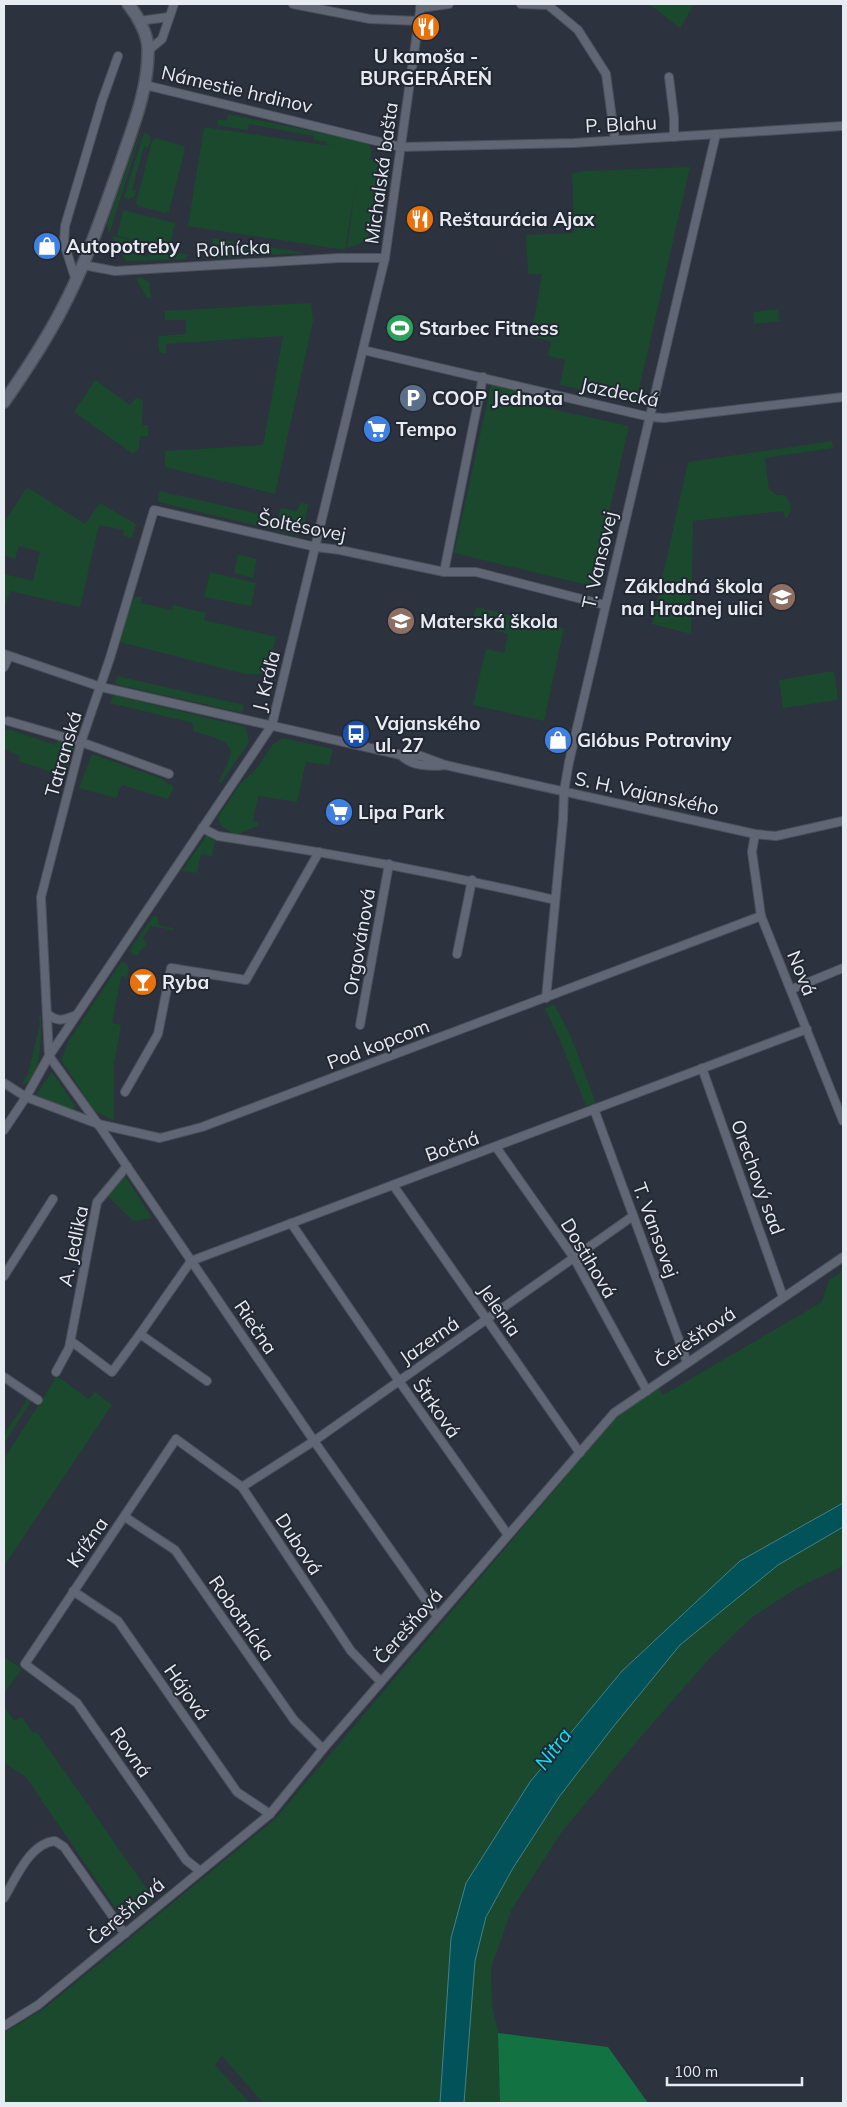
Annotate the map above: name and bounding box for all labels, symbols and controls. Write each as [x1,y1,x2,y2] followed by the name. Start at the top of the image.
[411,12,441,42] restaurant icon: U kamoša - BURGERÁREŇ
[360,44,492,90] place label: U kamoša - BURGERÁREŇ
[159,60,315,118] street label: Námestie hrdinov
[359,101,403,245] street label: Michalská bašta
[585,110,657,138] street label: P. Blahu
[405,204,435,234] restaurant icon: Reštaurácia Ajax
[439,207,595,231] place label: Reštaurácia Ajax
[32,231,62,261] shop icon: Autopotreby
[66,234,180,258] place label: Autopotreby
[195,234,271,262] street label: Roľnícka
[385,313,415,343] sports icon: Starbec Fitness
[419,316,559,340] place label: Starbec Fitness
[579,372,661,412] street label: Jazdecká
[398,383,428,413] parking icon: COOP Jednota
[432,386,563,410] place label: COOP Jednota
[362,414,392,444] supermarket icon: Tempo
[396,417,457,441] place label: Tempo
[256,506,348,546] street label: Šoltésovej
[576,509,622,611] street label: T. Vansovej
[621,574,763,620] place label: Základná škola na Hradnej ulici
[767,582,797,612] school or university icon: Základná škola na Hradnej ulici
[386,606,416,636] school or university icon: Materská škola
[420,609,558,633] place label: Materská škola
[247,648,285,714] street label: J. Kráľa
[39,708,87,800] street label: Tatranská
[374,711,480,757] place label: Vajanského ul. 27
[341,719,371,749] bus stop icon: Vajanského ul. 27
[543,725,573,755] shop icon: Glóbus Potraviny
[577,728,732,752] place label: Glóbus Potraviny
[573,766,721,820] street label: S. H. Vajanského
[324,797,354,827] supermarket icon: Lipa Park
[358,800,445,824] place label: Lipa Park
[338,887,380,997] street label: Orgovánová
[782,947,822,999] street label: Nová
[128,967,158,997] bar icon: Ryba
[162,970,209,994] place label: Ryba
[323,1013,433,1075] street label: Pod kopcom
[726,1116,790,1238] street label: Orechový sad
[422,1125,482,1167] street label: Bočná
[628,1179,684,1281] street label: T. Vansovej
[53,1204,93,1288] street label: A. Jedlika
[556,1214,622,1302] street label: Dostihová
[473,1279,527,1341] street label: Jelenia
[229,1295,283,1359] street label: Riečna
[650,1301,740,1373] street label: Čerešňová
[395,1311,463,1369] street label: Jazerná
[408,1374,466,1442] street label: Štrková
[270,1509,328,1579] street label: Dubová
[61,1512,113,1572] street label: Krížna
[204,1571,280,1665] street label: Robotnícka
[369,1583,447,1669] street label: Čerešňová
[159,1659,215,1725] street label: Hájová
[105,1722,157,1782] street label: Rovná
[529,1723,576,1775] water label: Nitra
[83,1872,169,1950] street label: Čerešňová
[667,2054,802,2086] scale bar
[674,2062,718,2081] text: 100 m

